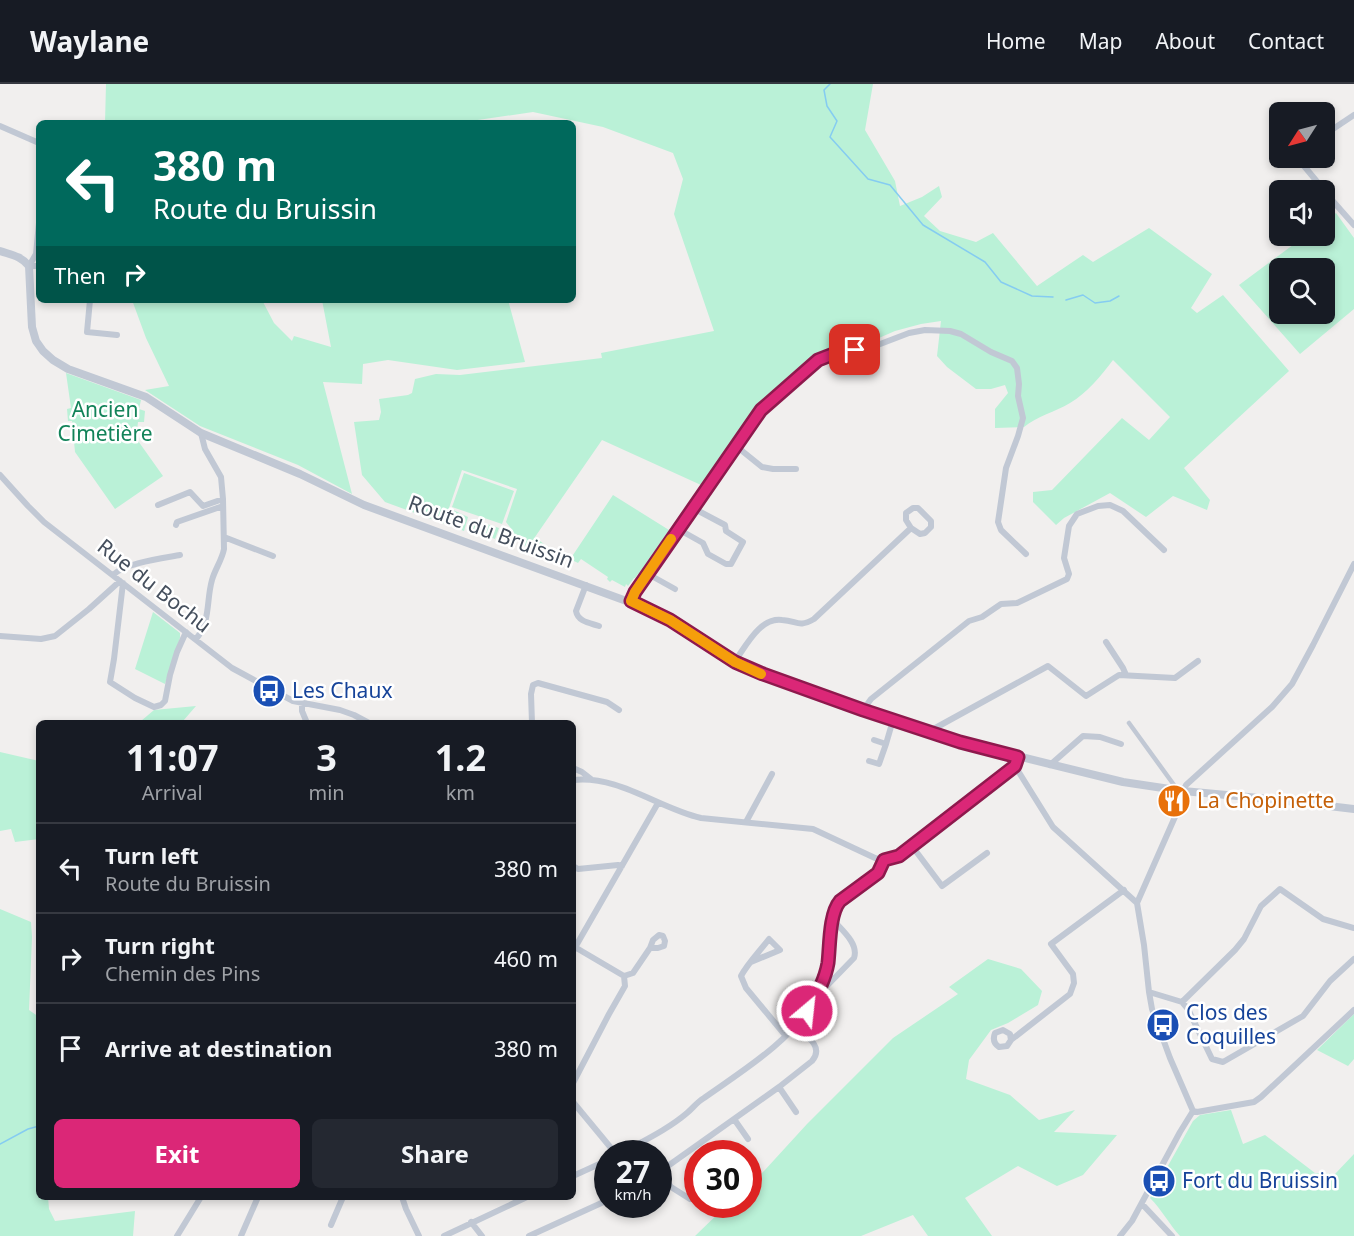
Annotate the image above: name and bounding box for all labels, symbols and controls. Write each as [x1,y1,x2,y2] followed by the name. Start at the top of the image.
[30,22,149,60] text: Waylane
[986,27,1046,55] text: Home
[1079,27,1122,55] text: Map
[1155,27,1215,55] text: About
[1248,27,1324,55] text: Contact
[1269,102,1335,168] north arrow
[1269,102,1335,324] map controls
[153,136,277,193] text: 380 m
[54,144,132,222] icon: left
[1269,180,1335,246] button: sound
[153,190,377,227] text: Route du Bruissin
[118,258,151,291] icon: right
[1269,258,1335,324] button: search
[54,260,106,290] text: Then
[829,324,880,375] pin
[838,333,871,366] icon: arrive
[57,395,153,447] park label: Ancien Cimetière
[405,488,578,574] street label: Route du Bruissin
[92,532,217,638] street label: Rue du Bochu
[251,673,287,709] bus stop icon: Les Chaux
[292,676,393,704] place label: Les Chaux
[126,733,218,782] text: 11:07
[316,733,337,782] text: 3
[435,733,486,782] text: 1.2
[142,779,203,806] text: Arrival
[308,779,345,806] text: min
[446,779,475,806] text: km
[1156,783,1192,819] restaurant icon: La Chopinette
[1197,786,1334,814] place label: La Chopinette
[105,840,199,870] text: Turn left
[54,852,87,885] icon: left
[494,853,558,883] text: 380 m
[105,870,271,897] text: Route du Bruissin
[105,930,215,960] text: Turn right
[54,942,87,975] icon: right
[494,943,558,973] text: 460 m
[105,960,260,987] text: Chemin des Pins
[775,979,839,1043] position arrow
[1186,998,1276,1050] place label: Clos des Coquilles
[1145,1007,1181,1043] bus stop icon: Clos des Coquilles
[54,1032,87,1065] icon: arrive
[105,1033,332,1063] text: Arrive at destination
[494,1033,558,1063] text: 380 m
[54,1119,300,1188] button: Exit
[312,1119,558,1188] button: Share
[684,1140,762,1218] speed limit sign: 30
[616,1151,650,1192] text: 27
[1141,1163,1177,1199] bus stop icon: Fort du Bruissin
[1182,1166,1338,1194] place label: Fort du Bruissin
[615,1184,651,1204] text: km/h

